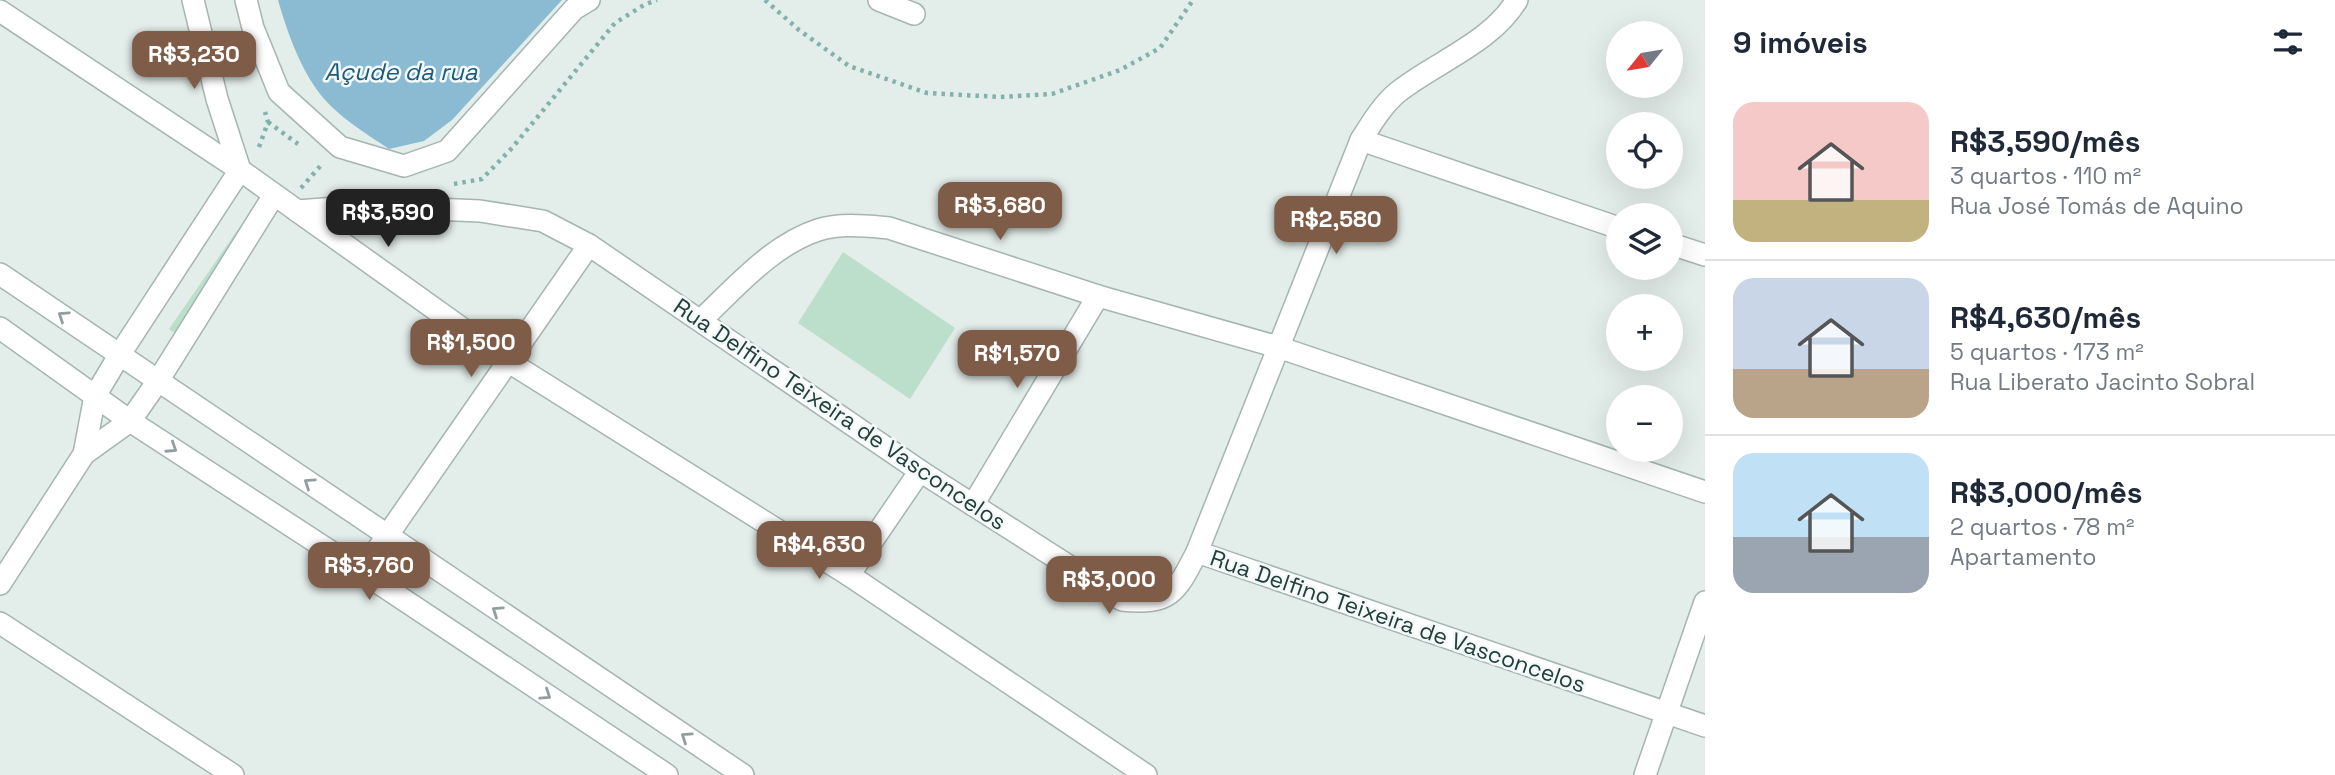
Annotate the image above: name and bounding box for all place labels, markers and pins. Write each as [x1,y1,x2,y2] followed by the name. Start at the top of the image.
[129,32,259,91] pin: R$3,230
[935,182,1065,242] pin: R$3,680
[323,190,453,249] pin: R$3,590
[1271,196,1401,256] pin: R$2,580
[406,320,536,379] pin: R$1,500
[952,330,1082,390] pin: R$1,570
[754,522,884,581] pin: R$4,630
[304,542,434,602] pin: R$3,760
[1044,556,1174,616] pin: R$3,000

